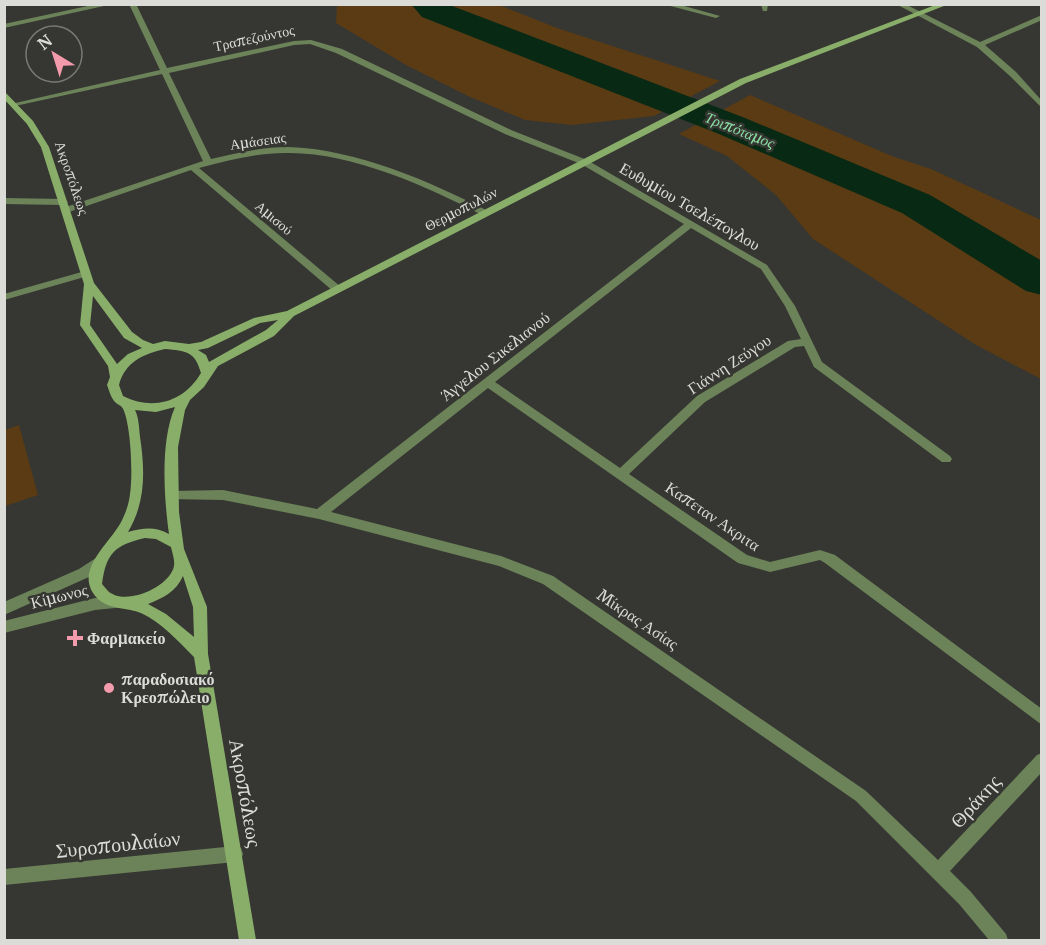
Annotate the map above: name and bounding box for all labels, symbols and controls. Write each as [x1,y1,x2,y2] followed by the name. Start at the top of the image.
[212,21,297,55] street label: Τραπεζούντος
[24,24,84,84] north arrow
[34,30,56,54] text: N
[702,107,779,153] water label: Τριπόταμος
[229,128,288,154] street label: Αμάσειας
[51,139,93,218] street label: Ακροπόλεως
[616,158,764,254] street label: Ευθυμίου Τσελέπογλου
[422,183,500,235] street label: Θερμοπυλών
[251,197,297,239] street label: Αμισού
[436,307,554,405] street label: Άγγελου Σικελιανού
[684,330,775,398] street label: Γιάννη Ζεύγου
[662,477,765,555] street label: Καπεταν Ακριτα
[28,579,90,613] street label: Κίμωνος
[593,584,683,654] street label: Μίκρας Ασίας
[87,628,165,648] place label: Φαρμακείο
[68,631,82,645] marker: Φαρμακείο
[121,669,214,707] place label: παραδοσιακό Κρεοπώλειο
[102,681,116,695] marker: παραδοσιακό Κρεοπώλειο
[224,737,268,849] street label: Ακροπόλεως
[945,769,1006,833] street label: Θράκης
[54,825,182,863] street label: Συροπουλαίων

